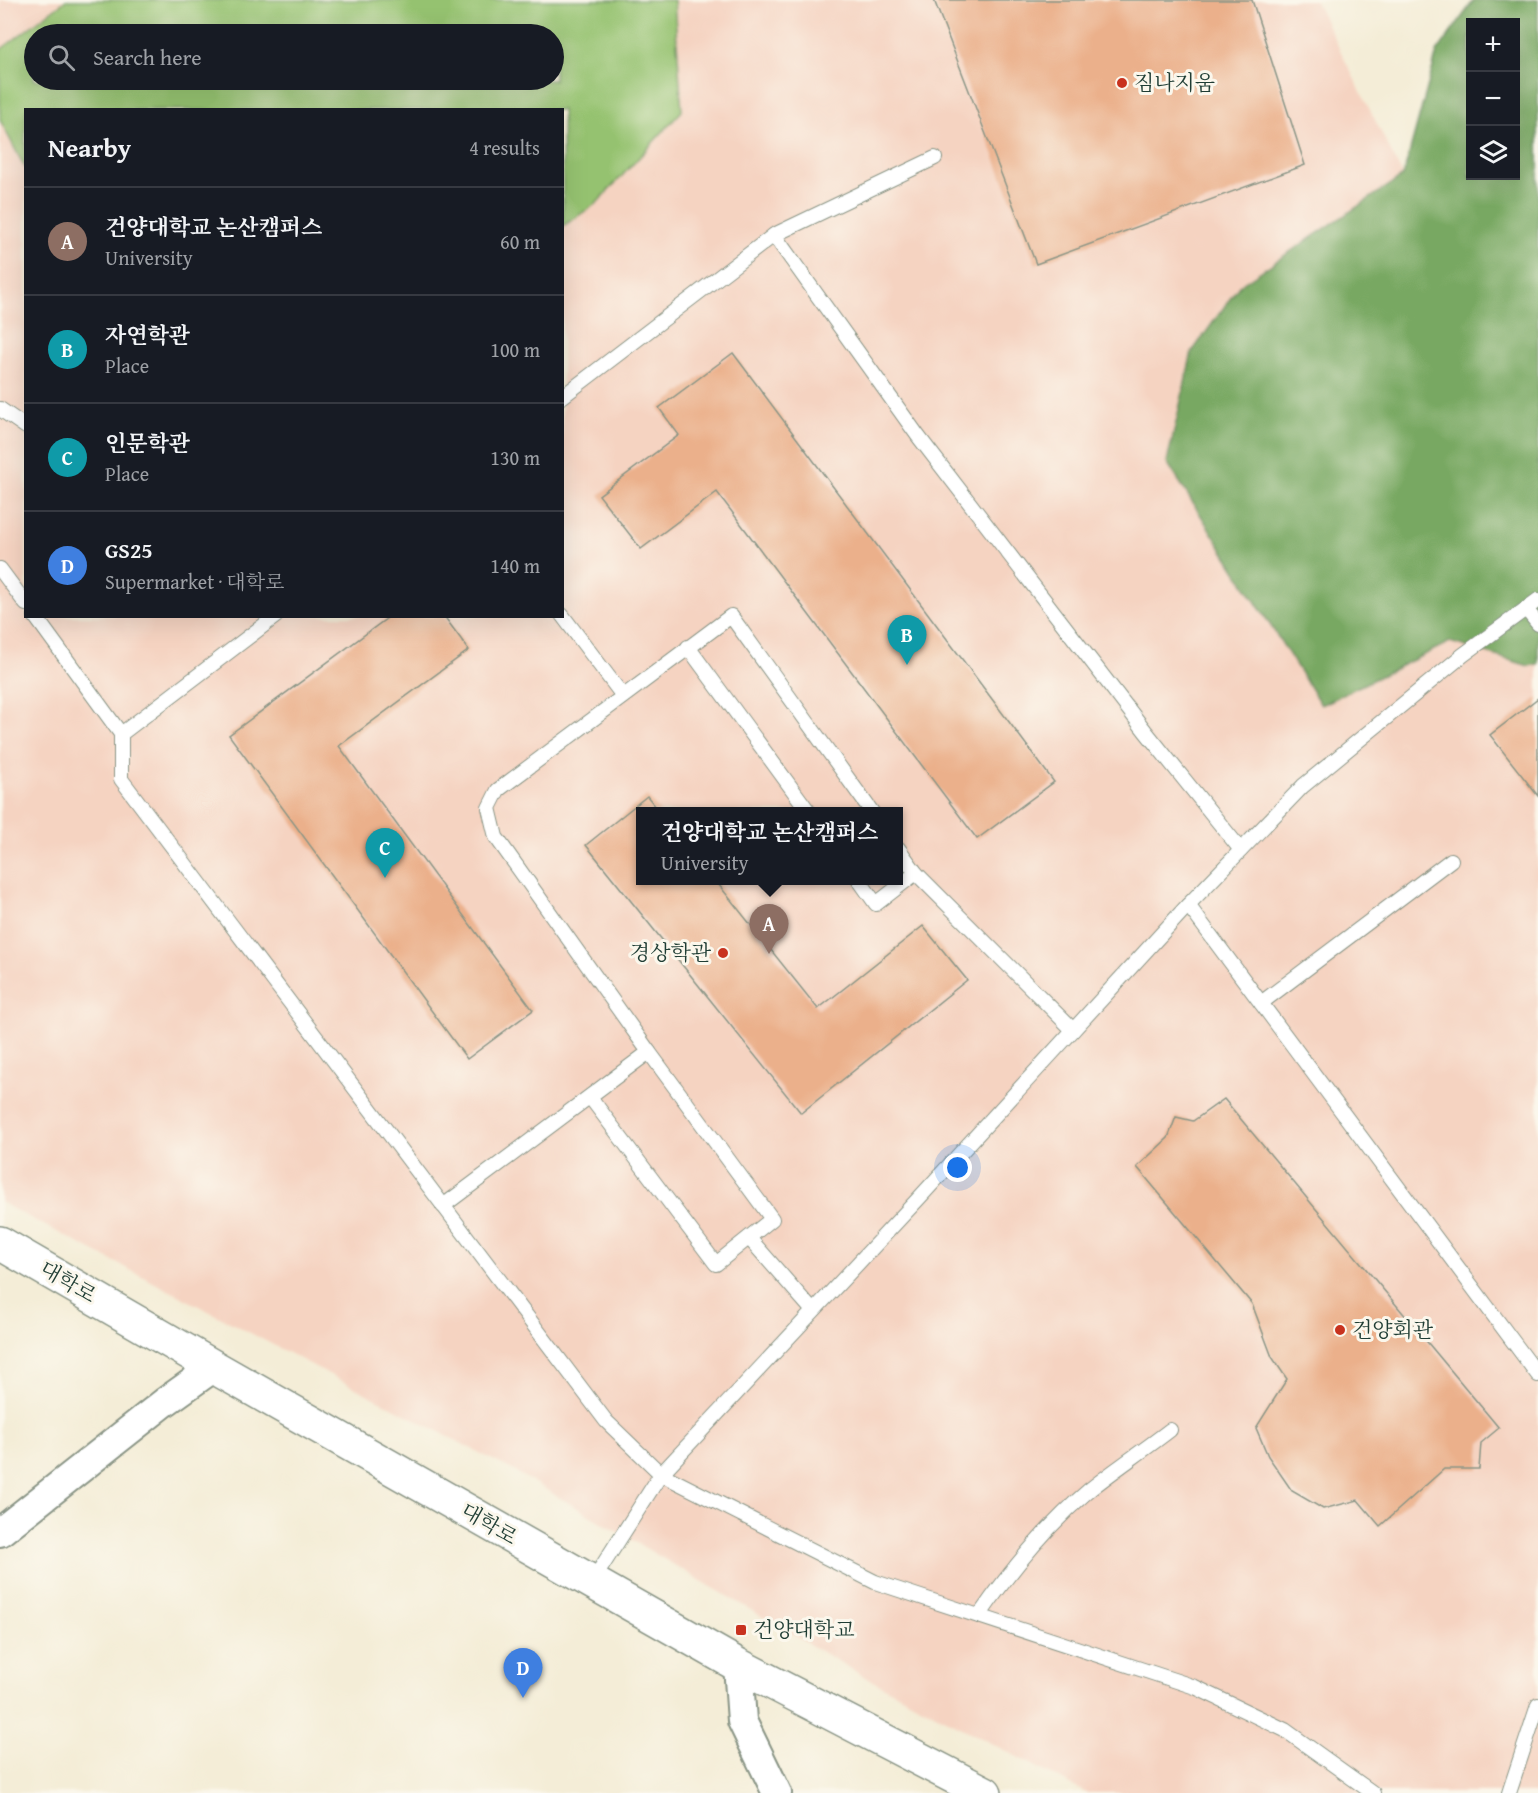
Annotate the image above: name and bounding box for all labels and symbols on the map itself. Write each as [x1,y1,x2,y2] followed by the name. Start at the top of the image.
[1134,67,1215,98] place label: 짐나지움
[1115,76,1129,90] marker: 짐나지움
[888,616,926,665] pin: B
[366,828,404,878] pin: C
[750,904,788,954] pin: A
[630,937,712,968] place label: 경상학관
[716,946,730,960] marker: 경상학관
[943,1153,972,1182] your location
[34,1253,102,1310] street label: 대학로
[1352,1314,1434,1345] place label: 건양회관
[1333,1323,1347,1337] marker: 건양회관
[455,1495,523,1552] street label: 대학로
[753,1614,854,1645] place label: 건양대학교
[734,1623,748,1637] marker: 건양대학교
[504,1648,542,1698] pin: D

